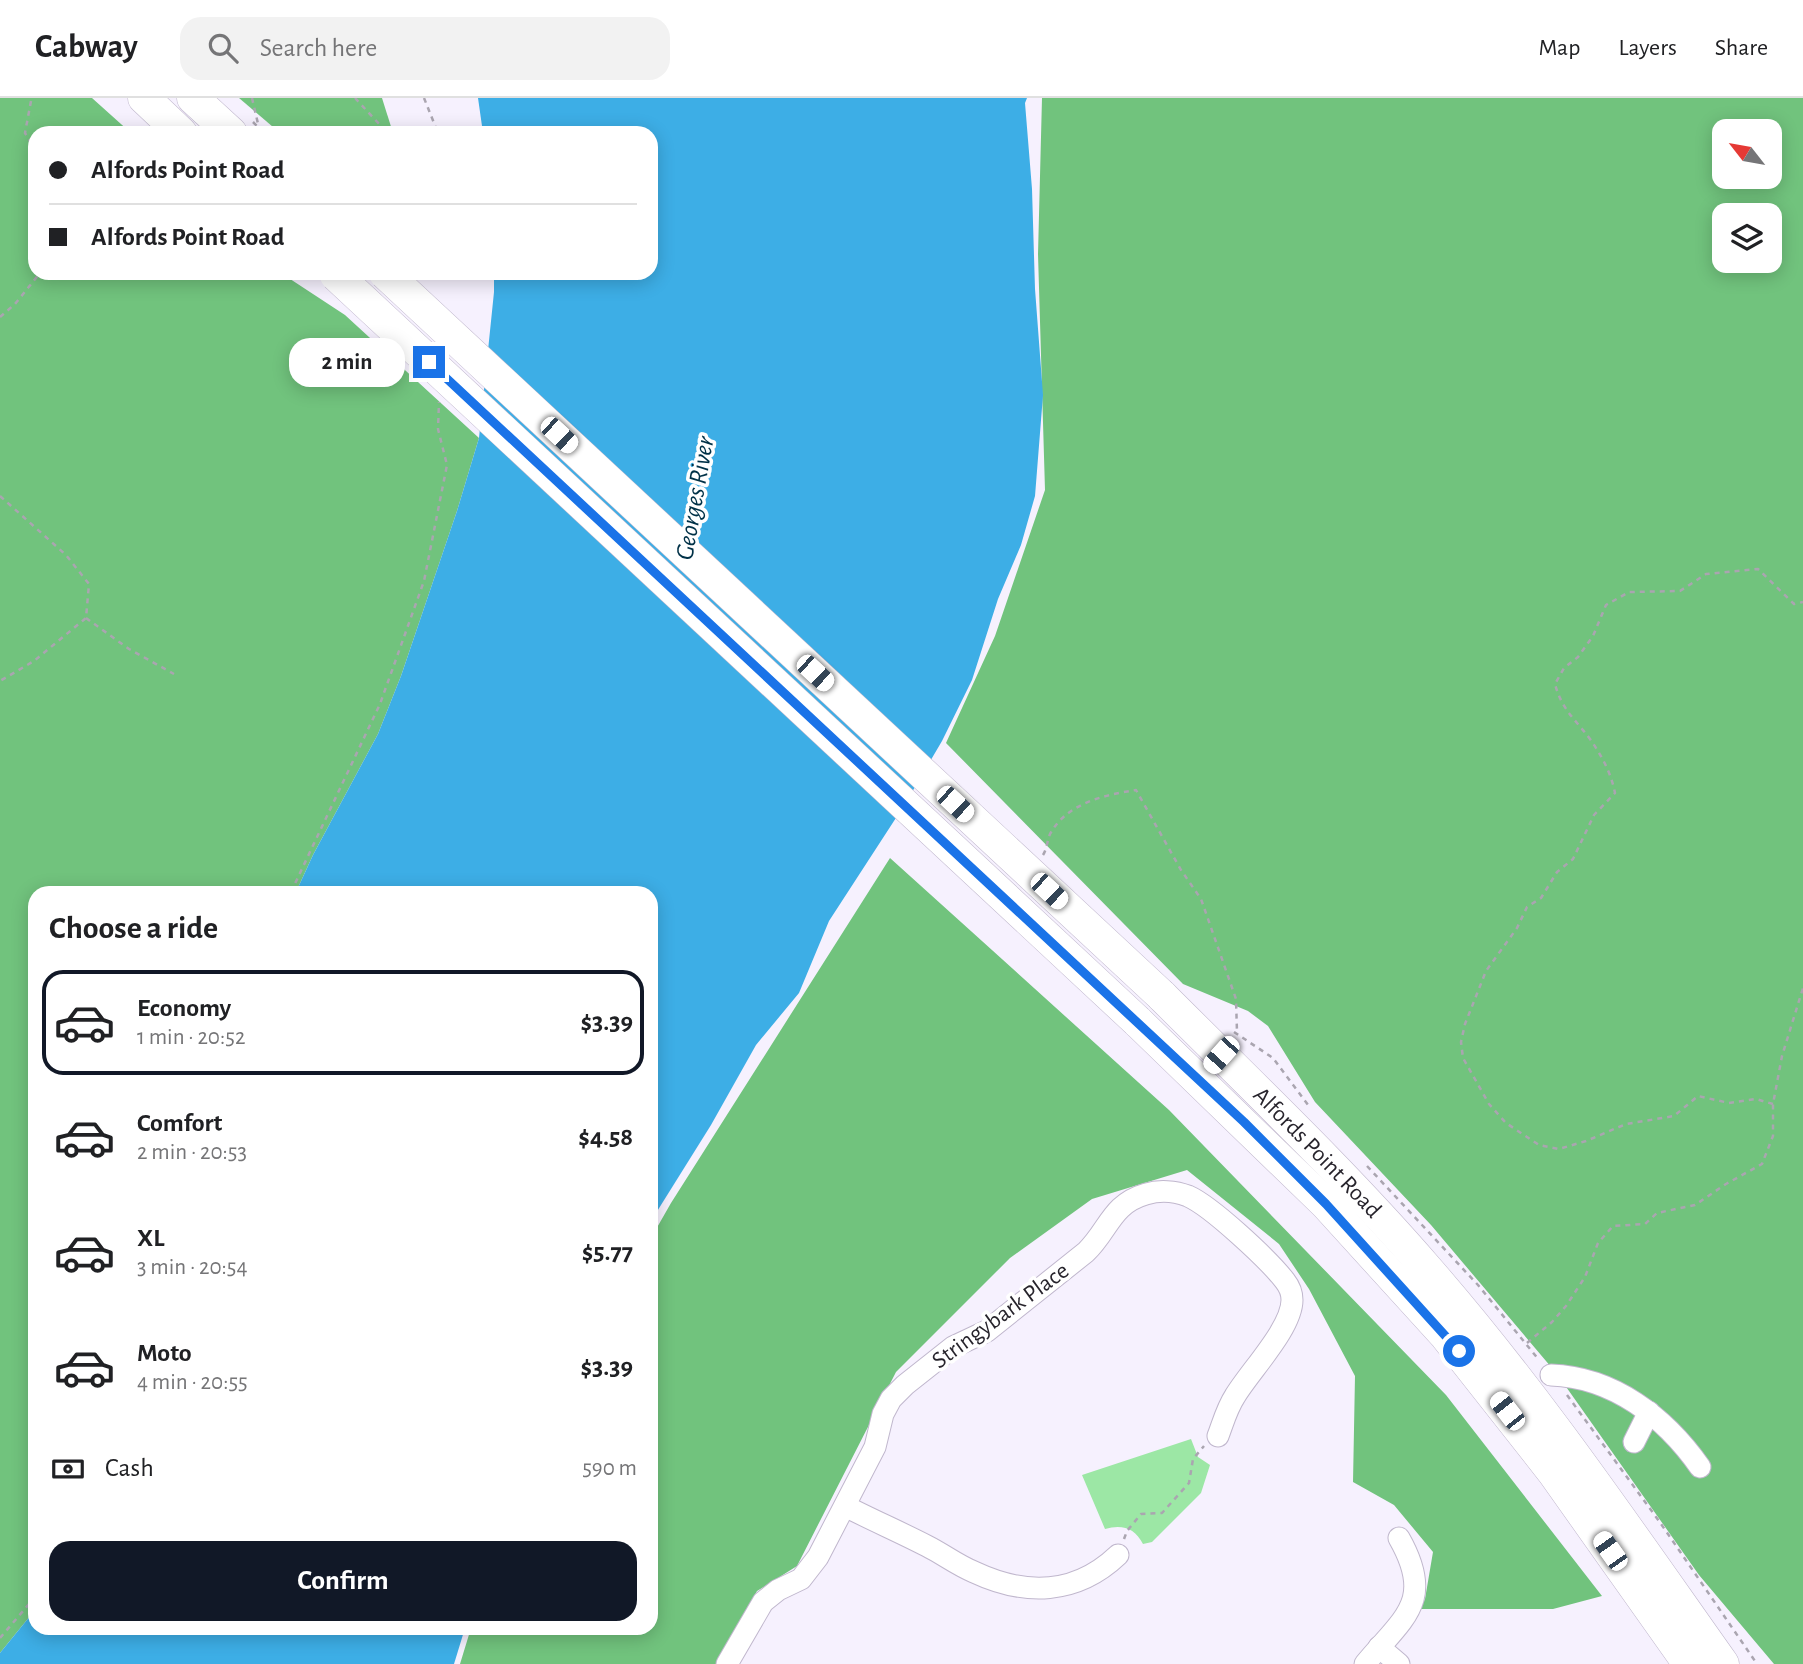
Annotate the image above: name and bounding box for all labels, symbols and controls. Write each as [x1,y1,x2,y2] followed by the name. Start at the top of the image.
[180,17,670,80] search box
[204,29,242,67] icon: search
[35,31,138,64] text: Cabway
[260,35,377,61] text: Search here
[1538,36,1580,60] text: Map
[1618,36,1677,60] text: Layers
[1715,36,1768,60] text: Share
[1712,119,1782,189] north arrow
[1712,119,1782,273] map controls
[91,157,284,183] text: Alfords Point Road
[1712,203,1782,273] button: layers
[91,224,284,250] text: Alfords Point Road
[289,338,404,386] callout: 2 min
[413,346,445,378] route end
[321,351,373,374] text: 2 min
[537,413,582,457] car
[671,433,719,562] water label: Georges River
[793,651,838,695] car
[933,782,978,826] car
[1027,869,1072,913] car
[49,912,218,944] text: Choose a ride
[53,991,116,1054] icon: car
[137,995,231,1021] text: Economy
[580,1009,633,1035] text: $3.39
[137,1026,245,1049] text: 1 min · 20:52
[1200,1032,1243,1078] car
[1248,1083,1386,1223] street label: Alfords Point Road
[53,1106,116,1169] icon: car
[137,1110,222,1136] text: Comfort
[578,1124,633,1150] text: $4.58
[137,1141,247,1164] text: 2 min · 20:53
[53,1221,116,1284] icon: car
[137,1225,164,1251] text: XL
[582,1239,633,1265] text: $5.77
[137,1256,248,1279] text: 3 min · 20:54
[928,1258,1073,1373] street label: Stringybark Place
[1443,1335,1475,1367] route start
[53,1336,116,1399] icon: car
[137,1340,192,1366] text: Moto
[580,1354,633,1380] text: $3.39
[137,1371,248,1394] text: 4 min · 20:55
[1486,1388,1529,1434] car
[49,1450,87,1488] icon: cash
[105,1455,154,1481] text: Cash
[582,1457,637,1480] text: 590 m
[1590,1528,1631,1574] car
[49,1541,637,1621] button: Confirm

